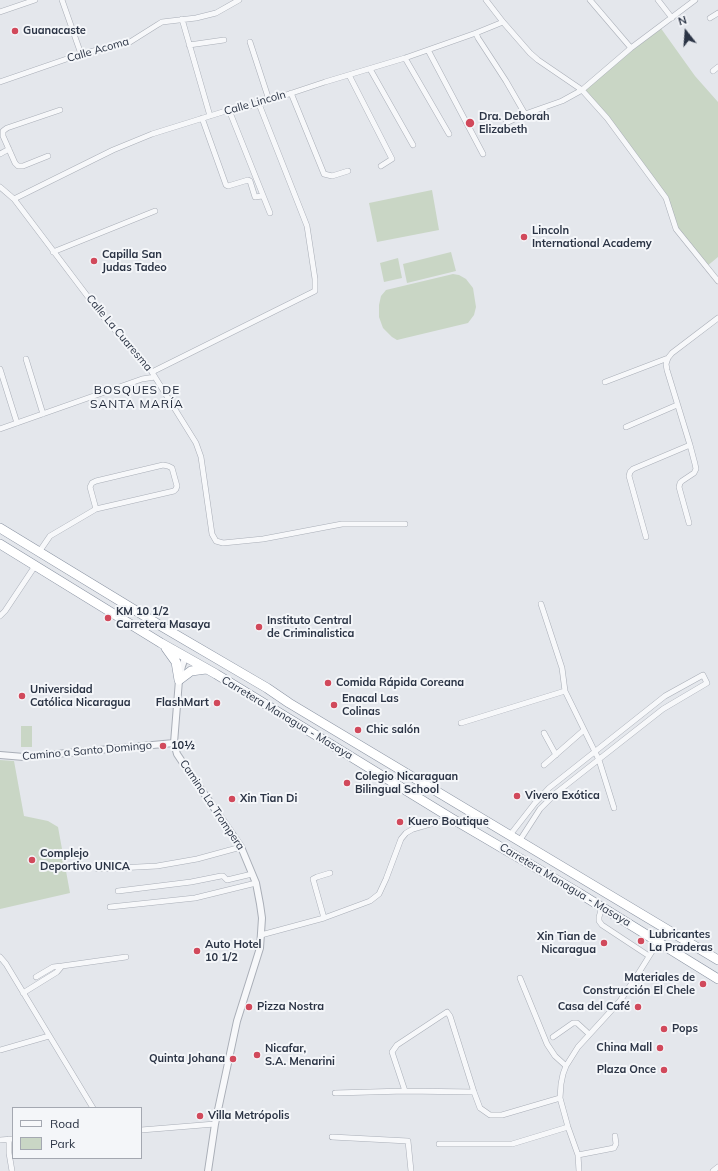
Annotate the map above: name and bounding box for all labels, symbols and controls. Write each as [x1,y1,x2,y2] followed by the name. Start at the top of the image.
[666,12,706,52] north arrow
[676,13,689,28] text: N
[23,24,86,38] place label: Guanacaste
[10,26,20,36] marker: Guanacaste
[65,35,131,65] street label: Calle Acoma
[223,88,287,118] street label: Calle Lincoln
[479,110,550,136] place label: Dra. Deborah Elizabeth
[464,117,476,129] marker: Dra. Deborah Elizabeth
[532,224,652,250] place label: Lincoln International Academy
[519,232,529,242] marker: Lincoln International Academy
[102,248,167,274] place label: Capilla San Judas Tadeo
[89,256,99,266] marker: Capilla San Judas Tadeo
[83,292,155,374] street label: Calle La Cuaresma
[90,383,184,411] district label: BOSQUES DE SANTA MARÍA
[116,605,210,631] place label: KM 10 1/2 Carretera Masaya
[103,613,113,623] marker: KM 10 1/2 Carretera Masaya
[267,614,354,640] place label: Instituto Central de Criminalistica
[254,622,264,632] marker: Instituto Central de Criminalistica
[219,674,355,762] street label: Carretera Managua - Masaya
[336,676,464,690] place label: Comida Rápida Coreana
[323,678,333,688] marker: Comida Rápida Coreana
[30,683,131,709] place label: Universidad Católica Nicaragua
[17,691,27,701] marker: Universidad Católica Nicaragua
[342,692,399,718] place label: Enacal Las Colinas
[156,696,209,710] place label: FlashMart
[212,698,222,708] marker: FlashMart
[329,700,339,710] marker: Enacal Las Colinas
[366,723,420,737] place label: Chic salón
[353,725,363,735] marker: Chic salón
[22,739,152,763] street label: Camino a Santo Domingo
[171,739,195,753] place label: 10½
[158,741,168,751] marker: 10½
[177,757,247,853] street label: Camino La Trompera
[355,770,458,796] place label: Colegio Nicaraguan Bilingual School
[342,778,352,788] marker: Colegio Nicaraguan Bilingual School
[525,789,600,803] place label: Vivero Exótica
[512,791,522,801] marker: Vivero Exótica
[240,792,297,806] place label: Xin Tian Di
[227,794,237,804] marker: Xin Tian Di
[408,815,489,829] place label: Kuero Boutique
[395,817,405,827] marker: Kuero Boutique
[497,841,633,929] street label: Carretera Managua - Masaya
[40,847,130,873] place label: Complejo Deportivo UNICA
[27,855,37,865] marker: Complejo Deportivo UNICA
[649,928,713,954] place label: Lubricantes La Praderas
[537,930,596,956] place label: Xin Tian de Nicaragua
[636,936,646,946] marker: Lubricantes La Praderas
[205,938,261,964] place label: Auto Hotel 10 1/2
[599,938,609,948] marker: Xin Tian de Nicaragua
[192,946,202,956] marker: Auto Hotel 10 1/2
[583,971,695,997] place label: Materiales de Construcción El Chele
[698,979,708,989] marker: Materiales de Construcción El Chele
[257,1000,324,1014] place label: Pizza Nostra
[558,1000,630,1014] place label: Casa del Café
[244,1002,254,1012] marker: Pizza Nostra
[633,1002,643,1012] marker: Casa del Café
[672,1022,698,1036] place label: Pops
[659,1024,669,1034] marker: Pops
[596,1041,652,1055] place label: China Mall
[265,1042,335,1068] place label: Nicafar, S.A. Menarini
[655,1043,665,1053] marker: China Mall
[252,1050,262,1060] marker: Nicafar, S.A. Menarini
[149,1052,225,1066] place label: Quinta Johana
[228,1054,238,1064] marker: Quinta Johana
[597,1063,656,1077] place label: Plaza Once
[659,1065,669,1075] marker: Plaza Once
[12,1107,142,1159] legend
[208,1109,289,1123] place label: Villa Metrópolis
[195,1111,205,1121] marker: Villa Metrópolis
[50,1116,79,1131] text: Road
[50,1136,75,1151] text: Park

